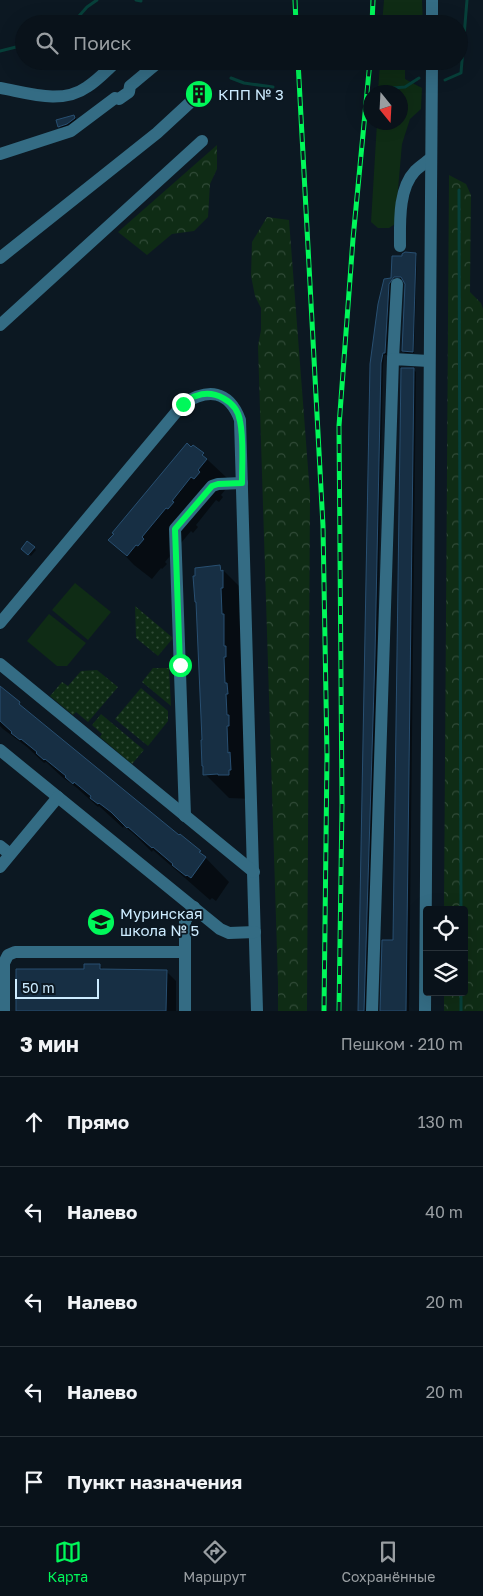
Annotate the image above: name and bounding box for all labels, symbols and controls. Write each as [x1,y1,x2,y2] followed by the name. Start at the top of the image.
[15,15,468,70] search box
[33,29,61,57] icon: search
[73,31,132,54] text: Поиск
[184,79,214,109] building icon: КПП № 3
[218,85,284,103] place label: КПП № 3
[363,85,408,130] north arrow
[172,393,195,416] route end
[169,654,192,677] route start
[120,904,203,939] place label: Муринская школа № 5
[423,906,468,996] map controls
[423,906,468,951] button: locate
[86,907,116,937] school or university icon: Муринская школа № 5
[423,951,468,996] button: layers
[15,976,99,999] scale bar
[22,979,55,996] text: 50 m
[20,1031,79,1057] text: 3 мин
[341,1034,463,1054] text: Пешком · 210 m
[20,1108,48,1136] icon: ahead
[67,1110,129,1133] text: Прямо
[418,1112,463,1132] text: 130 m
[20,1198,48,1226] icon: left
[67,1200,137,1223] text: Налево
[425,1202,463,1222] text: 40 m
[20,1288,48,1316] icon: left
[67,1290,137,1313] text: Налево
[426,1292,463,1312] text: 20 m
[20,1378,48,1406] icon: left
[67,1380,137,1403] text: Налево
[426,1382,463,1402] text: 20 m
[20,1468,48,1496] icon: arrive
[67,1470,242,1493] text: Пункт назначения
[48,1538,88,1585] tab: Карта
[183,1538,246,1585] tab: Маршрут
[341,1538,435,1585] tab: Сохранённые

